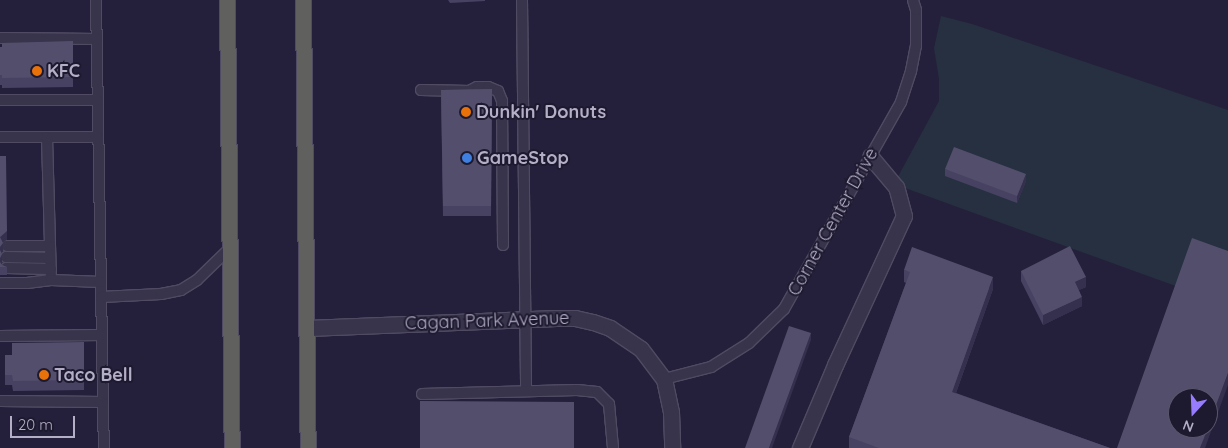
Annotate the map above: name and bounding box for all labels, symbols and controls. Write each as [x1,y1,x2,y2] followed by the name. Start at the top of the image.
[47,60,80,82] place label: KFC
[31,65,43,77] marker: KFC
[476,101,606,123] place label: Dunkin' Donuts
[460,106,472,118] marker: Dunkin' Donuts
[783,144,883,300] street label: Corner Center Drive
[477,147,569,169] place label: GameStop
[461,152,473,164] marker: GameStop
[404,307,570,335] street label: Cagan Park Avenue
[54,364,133,386] place label: Taco Bell
[38,369,50,381] marker: Taco Bell
[1168,388,1218,438] north arrow
[12,406,78,438] scale bar
[18,415,53,434] text: 20 m
[1180,416,1196,436] text: N

